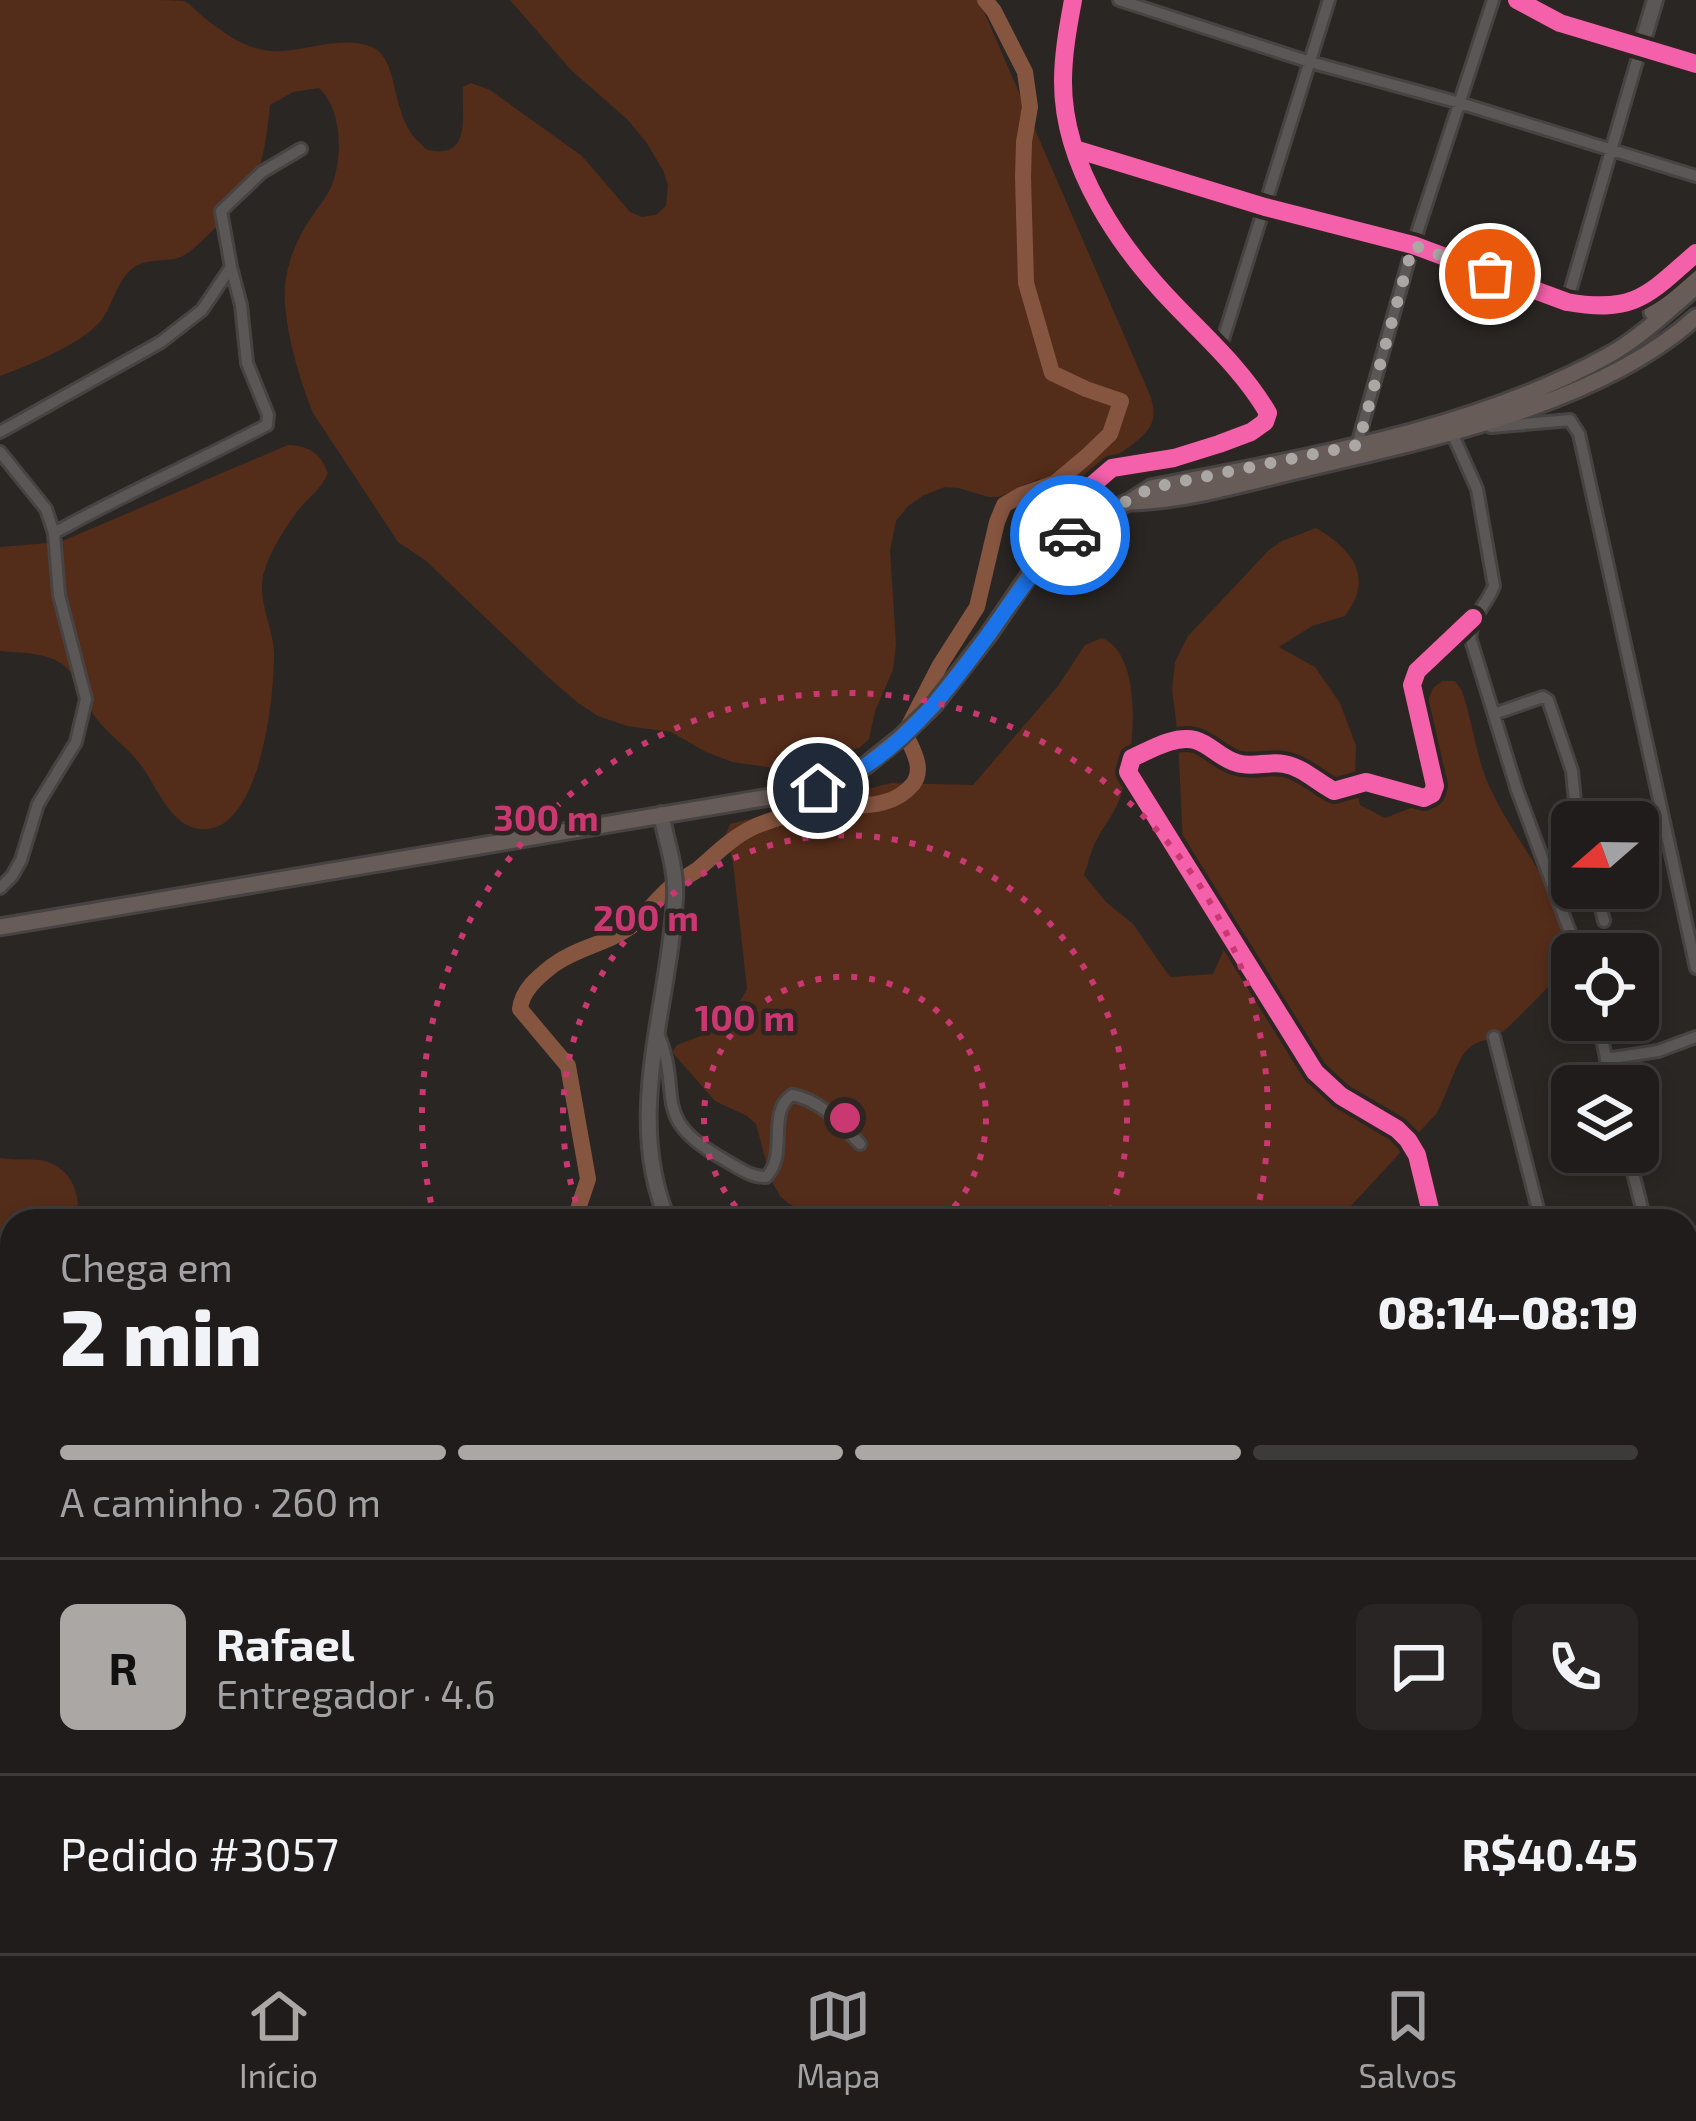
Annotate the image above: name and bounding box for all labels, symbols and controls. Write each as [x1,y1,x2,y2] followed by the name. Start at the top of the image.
[1439,223,1541,325] pin
[1457,241,1523,307] icon: bag
[1010,475,1130,595] courier
[1037,502,1103,568] icon: car
[767,737,869,839] pin
[785,755,851,821] icon: home
[493,795,599,838] text: 300 m
[1551,801,1659,909] north arrow
[1551,801,1659,1173] map controls
[593,895,699,938] text: 200 m
[1551,933,1659,1041] button: locate
[695,995,795,1038] text: 100 m
[1551,1065,1659,1173] button: layers
[824,1097,866,1139] centre of rings
[60,1243,233,1290] text: Chega em
[1378,1284,1638,1338] text: 08:14–08:19
[60,1288,262,1382] text: 2 min
[60,1478,381,1525] text: A caminho · 260 m
[1356,1604,1482,1730] button: chat
[1512,1604,1638,1730] button: phone
[216,1616,355,1670] text: Rafael
[108,1640,138,1694] text: R
[216,1670,496,1717] text: Entregador · 4.6
[60,1826,339,1880] text: Pedido #3057
[1461,1826,1638,1880] text: R$40.45
[239,1983,318,2095] tab: Início
[796,1983,880,2095] tab: Mapa
[1358,1983,1457,2095] tab: Salvos

